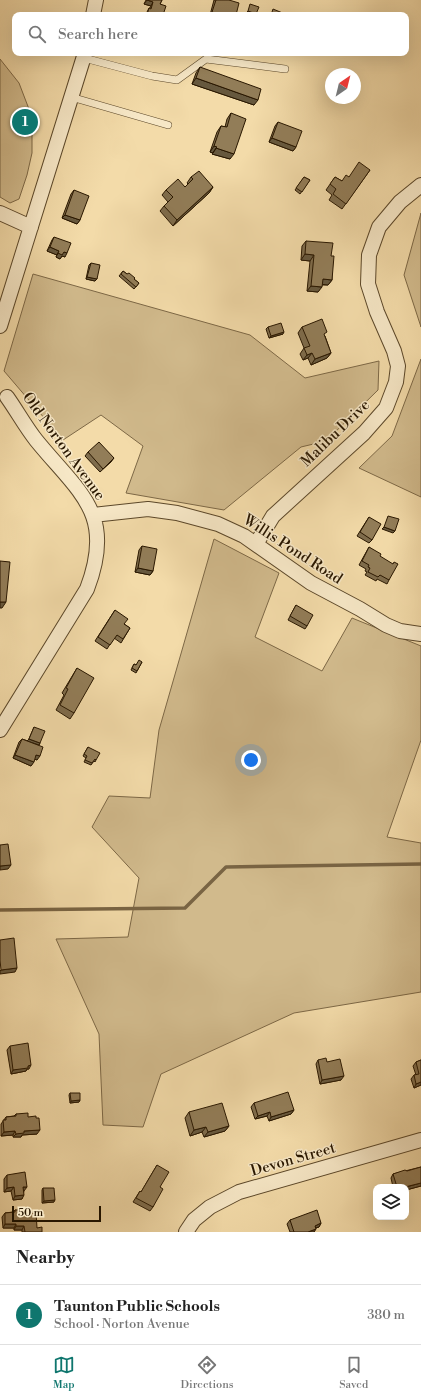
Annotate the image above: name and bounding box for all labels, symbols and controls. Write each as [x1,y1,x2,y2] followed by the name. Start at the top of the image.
[12,12,409,56] search box
[26,23,48,45] icon: search
[58,25,138,44] text: Search here
[325,68,361,104] north arrow
[12,107,38,137] pin: 1
[18,388,109,504] street label: Old Norton Avenue
[297,396,374,471] street label: Malibu Drive
[239,510,346,589] street label: Willis Pond Road
[241,750,261,770] your location
[248,1138,338,1181] street label: Devon Street
[373,1184,409,1220] map controls
[373,1184,409,1220] button: layers
[12,1204,101,1223] scale bar
[18,1206,43,1220] text: 50 m
[16,1247,75,1269] text: Nearby
[54,1297,220,1316] text: Taunton Public Schools
[26,1307,32,1323] text: 1
[367,1307,405,1323] text: 380 m
[54,1316,189,1332] text: School · Norton Avenue
[53,1354,75,1392] tab: Map
[181,1354,234,1392] tab: Directions
[339,1354,368,1392] tab: Saved

